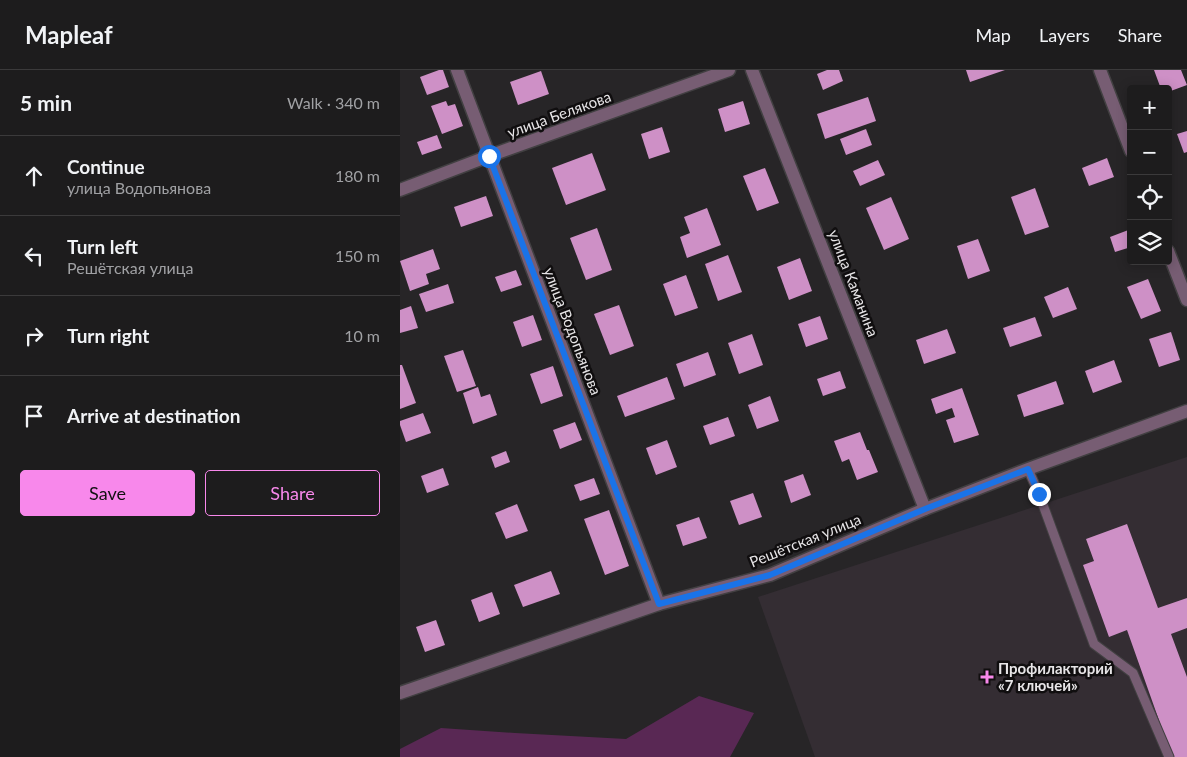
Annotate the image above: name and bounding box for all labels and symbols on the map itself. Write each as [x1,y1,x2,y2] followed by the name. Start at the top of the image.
[505,87,613,141] street label: улица Белякова
[478,145,501,168] route start
[825,227,883,339] street label: улица Каманина
[540,265,606,397] street label: улица Водопьянова
[1028,483,1051,506] route end
[747,509,863,571] street label: Решётская улица
[998,659,1113,694] place label: Профилакторий «7 ключей»
[980,670,994,684] marker: Профилакторий «7 ключей»

